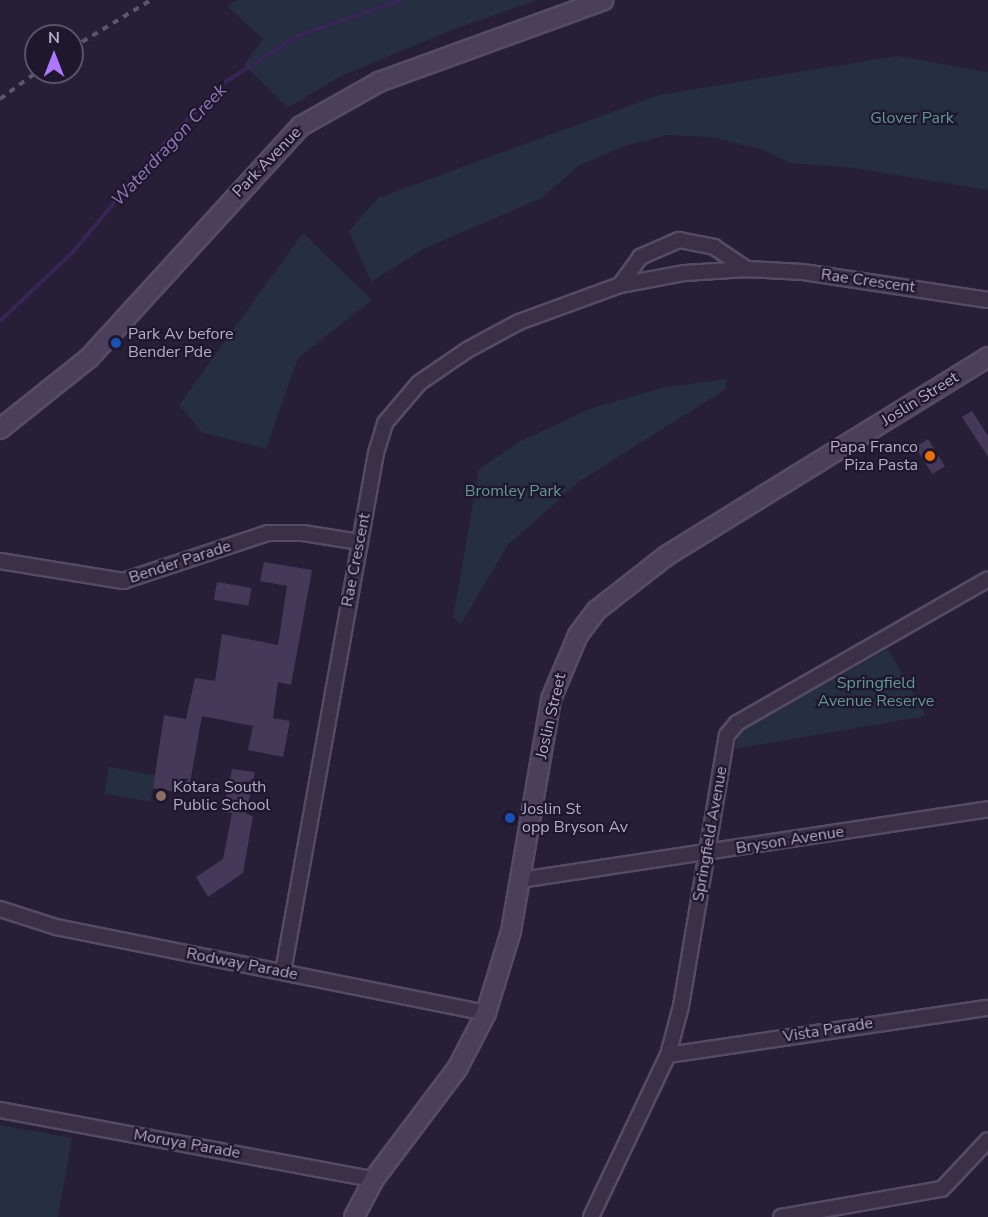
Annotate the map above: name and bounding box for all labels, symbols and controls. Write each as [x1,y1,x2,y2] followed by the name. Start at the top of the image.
[24,24,84,84] north arrow
[48,27,60,49] text: N
[107,80,231,210] water label: Waterdragon Creek
[870,108,954,128] park label: Glover Park
[229,123,305,201] street label: Park Avenue
[820,265,916,297] street label: Rae Crescent
[128,324,234,362] place label: Park Av before Bender Pde
[109,336,123,350] marker: Park Av before Bender Pde
[878,368,962,430] street label: Joslin Street
[830,437,918,475] place label: Papa Franco Piza Pasta
[923,449,937,463] marker: Papa Franco Piza Pasta
[465,481,561,501] park label: Bromley Park
[338,512,374,608] street label: Rae Crescent
[126,536,234,588] street label: Bender Parade
[532,671,570,761] street label: Joslin Street
[818,673,934,711] park label: Springfield Avenue Reserve
[689,765,731,903] street label: Springfield Avenue
[173,777,270,815] place label: Kotara South Public School
[154,789,168,803] marker: Kotara South Public School
[522,799,628,837] place label: Joslin St opp Bryson Av
[503,811,517,825] marker: Joslin St opp Bryson Av
[735,822,845,858] street label: Bryson Avenue
[185,944,299,984] street label: Rodway Parade
[782,1013,874,1047] street label: Vista Parade
[132,1125,242,1163] street label: Moruya Parade

